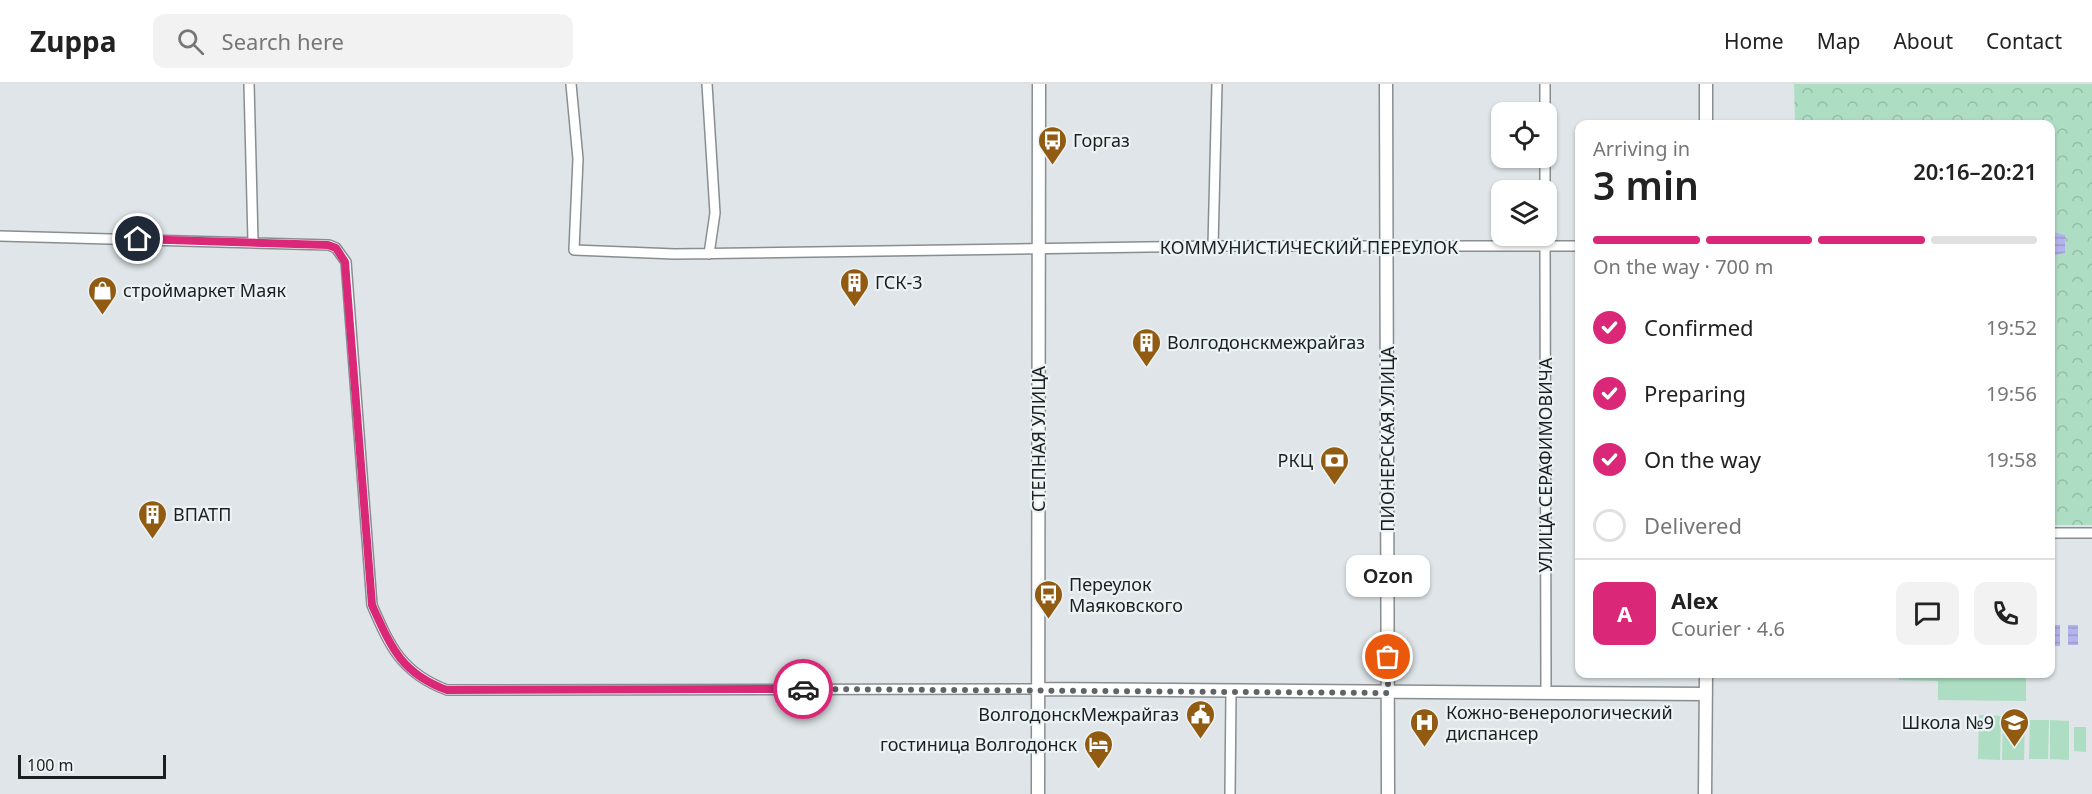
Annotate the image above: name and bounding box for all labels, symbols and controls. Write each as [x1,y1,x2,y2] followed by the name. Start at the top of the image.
[153,14,573,68] search box
[30,22,117,60] text: Zuppa
[174,25,207,58] icon: search
[222,26,344,56] text: Search here
[1724,27,1784,55] text: Home
[1817,27,1860,55] text: Map
[1893,27,1953,55] text: About
[1986,27,2062,55] text: Contact
[1491,102,1557,246] map controls
[1491,102,1557,168] button: locate
[1036,124,1068,166] bus stop icon: Горгаз
[1073,128,1130,152] place label: Горгаз
[1593,135,1690,162] text: Arriving in
[1913,156,2037,186] text: 20:16–20:21
[1593,158,1699,211] text: 3 min
[1491,180,1557,246] button: layers
[112,213,163,264] pin
[121,222,154,255] icon: home
[1160,235,1459,259] street label: КОММУНИСТИЧЕСКИЙ ПЕРЕУЛОК
[1593,253,1773,280] text: On the way · 700 m
[838,266,870,308] building icon: ГСК-3
[875,270,922,294] place label: ГСК-3
[86,274,118,316] shop icon: строймаркет Маяк
[123,278,287,302] place label: строймаркет Маяк
[1593,311,1626,344] icon: check
[1644,312,1754,342] text: Confirmed
[1986,314,2037,341] text: 19:52
[1130,326,1162,368] building icon: Волгодонскмежрайгаз
[1167,330,1365,354] place label: Волгодонскмежрайгаз
[1375,346,1399,532] street label: ПИОНЕРСКАЯ УЛИЦА
[1533,357,1557,572] street label: УЛИЦА СЕРАФИМОВИЧА
[1026,365,1050,512] street label: СТЕПНАЯ УЛИЦА
[1593,377,1626,410] icon: check
[1644,378,1746,408] text: Preparing
[1986,380,2037,407] text: 19:56
[1593,443,1626,476] icon: check
[1318,444,1350,486] bank icon: РКЦ
[1644,444,1761,474] text: On the way
[1986,446,2037,473] text: 19:58
[1278,448,1314,472] place label: РКЦ
[136,498,168,540] building icon: ВПАТП
[173,502,231,526] place label: ВПАТП
[1644,510,1742,540] text: Delivered
[1346,555,1430,597] callout: Ozon
[1363,562,1413,589] text: Ozon
[1069,572,1183,617] place label: Переулок Маяковского
[1032,578,1064,620] bus stop icon: Переулок Маяковского
[1896,582,1959,645] button: chat
[1974,582,2037,645] button: phone
[1671,585,1718,615] text: Alex
[1617,598,1632,628] text: A
[1671,615,1785,642] text: Courier · 4.6
[1362,631,1413,682] pin
[1371,640,1404,673] icon: bag
[773,659,833,719] courier
[787,673,820,706] icon: car
[1184,698,1216,740] public building icon: ВолгодонскМежрайгаз
[1446,700,1673,745] place label: Кожно-венерологический диспансер
[978,702,1179,726] place label: ВолгодонскМежрайгаз
[1409,706,1441,748] hospital icon: Кожно-венерологический диспансер
[1999,706,2031,748] school or university icon: Школа №9
[1902,710,1994,734] place label: Школа №9
[1082,728,1114,770] hotel icon: гостиница Волгодонск
[880,732,1077,756] place label: гостиница Волгодонск
[18,752,166,780] scale bar
[27,754,74,776] text: 100 m

